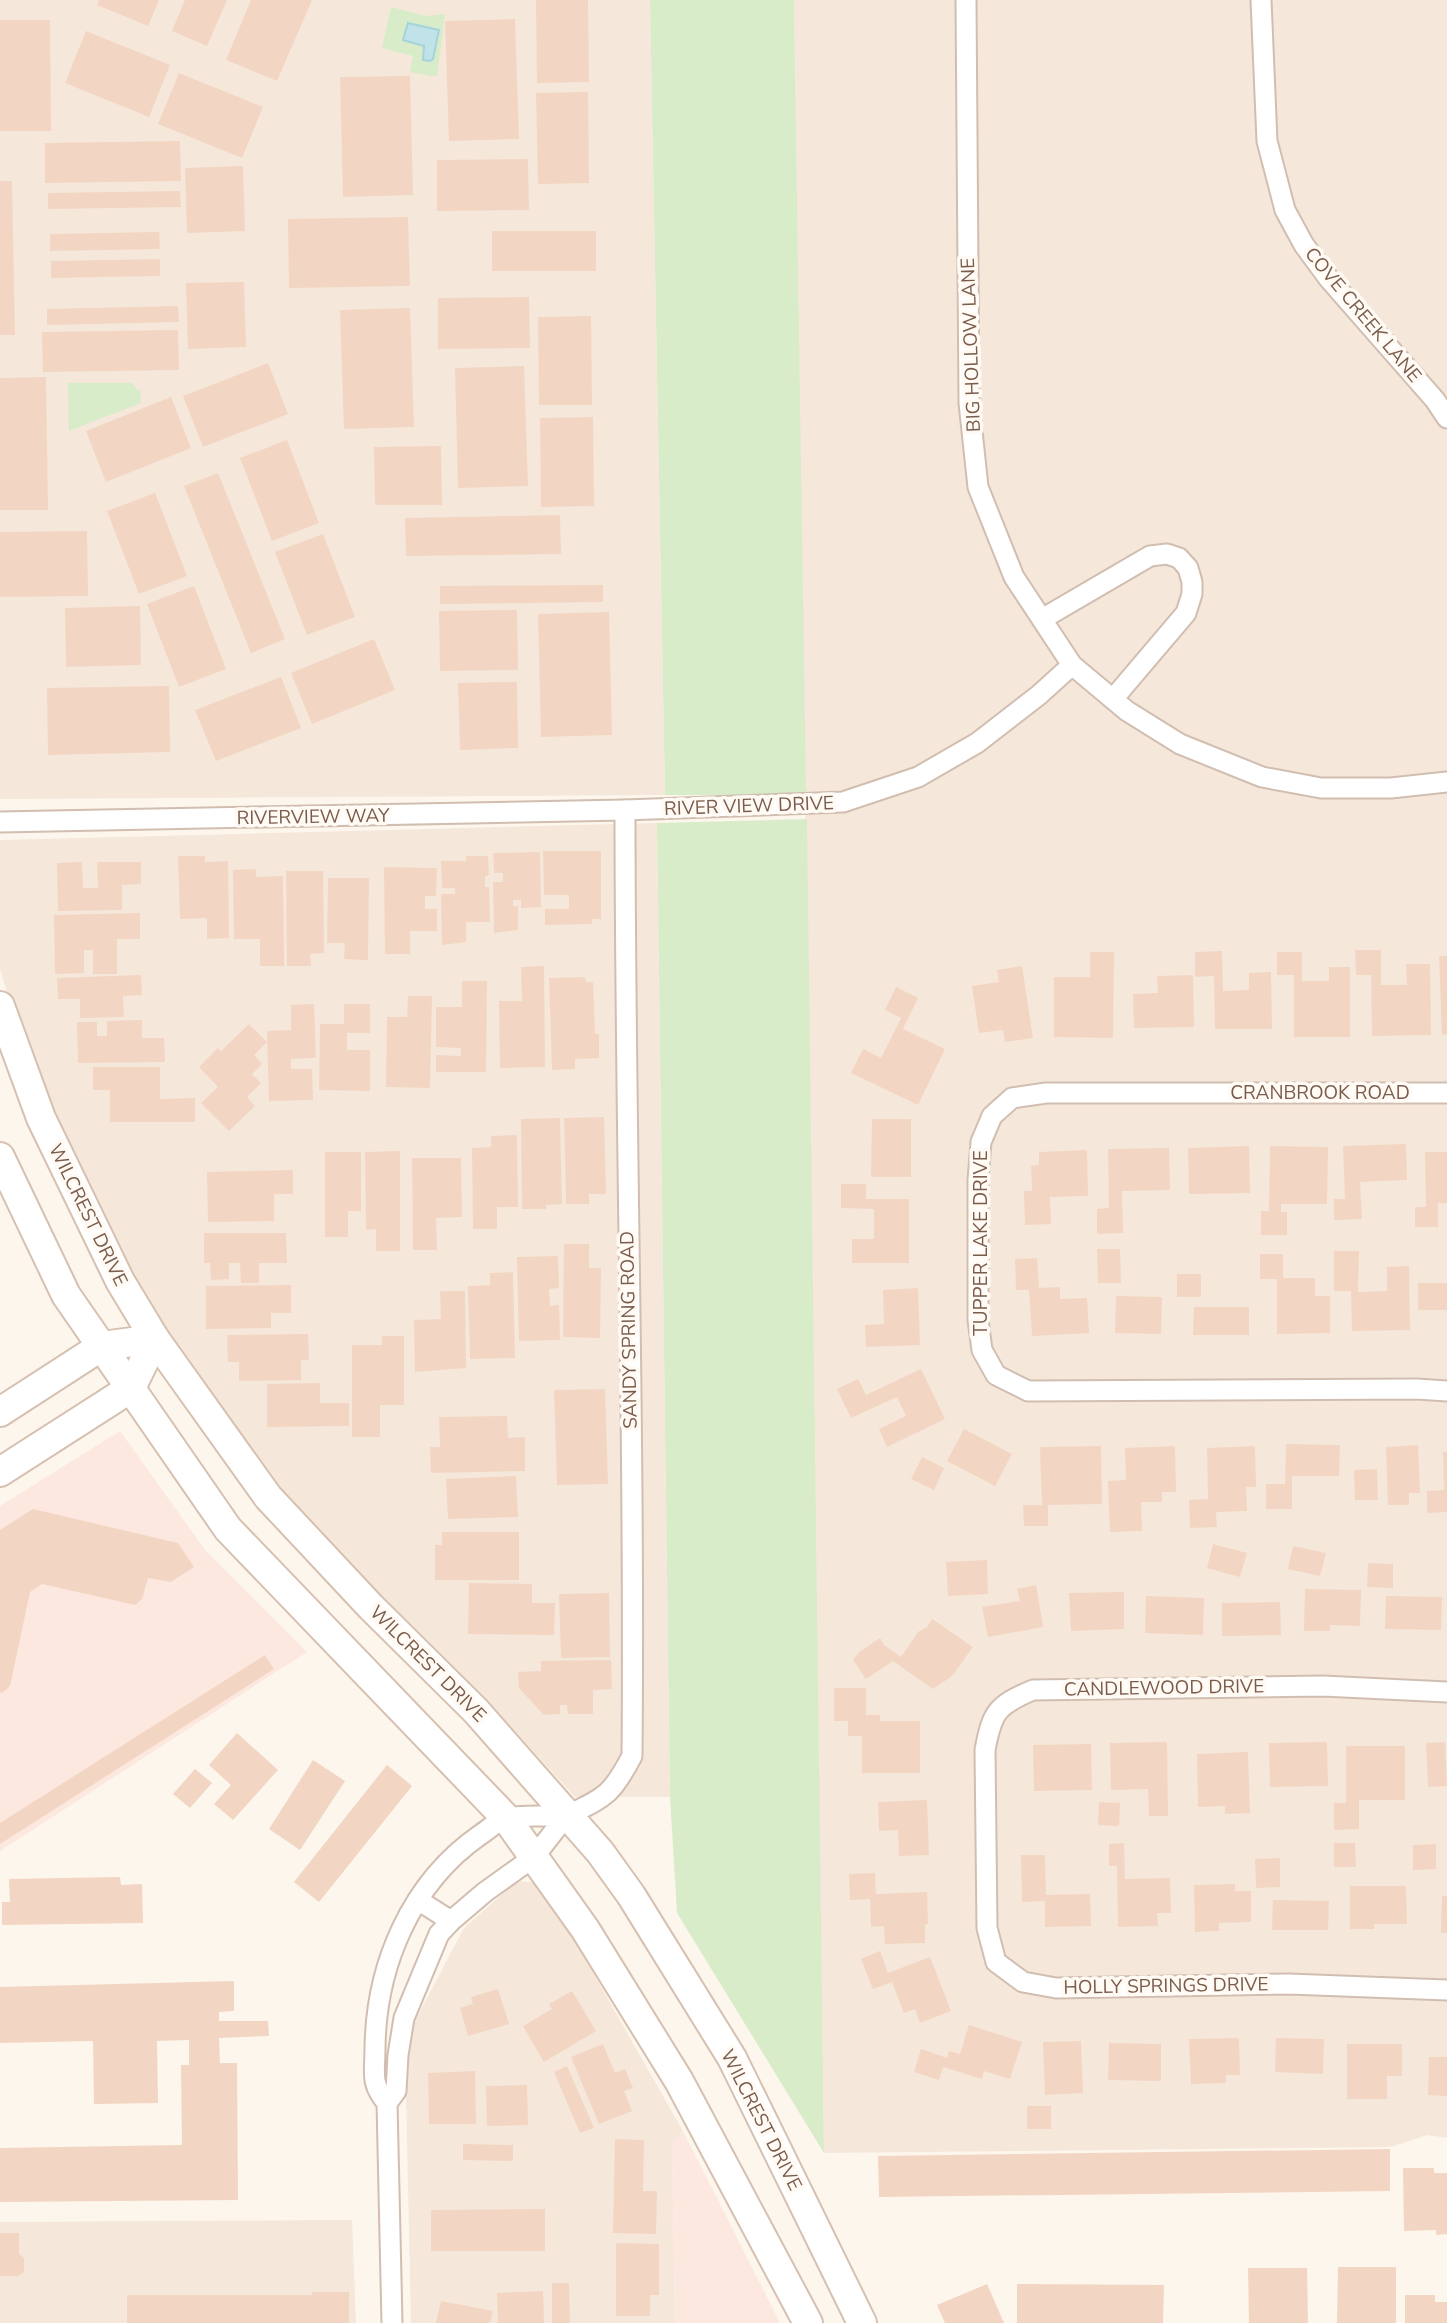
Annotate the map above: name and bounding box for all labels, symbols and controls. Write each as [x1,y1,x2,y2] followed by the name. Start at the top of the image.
[1299,242,1427,388] street label: COVE CREEK LANE
[955,257,987,433] street label: BIG HOLLOW LANE
[664,790,834,822] street label: RIVER VIEW DRIVE
[236,803,390,831] street label: RIVERVIEW WAY
[1230,1080,1410,1106] street label: CRANBROOK ROAD
[42,1139,134,1291] street label: WILCREST DRIVE
[968,1150,994,1336] street label: TUPPER LAKE DRIVE
[614,1231,644,1429] street label: SANDY SPRING ROAD
[364,1600,492,1728] street label: WILCREST DRIVE
[1064,1673,1264,1703] street label: CANDLEWOOD DRIVE
[1063,1971,1269,2001] street label: HOLLY SPRINGS DRIVE
[714,2045,808,2195] street label: WILCREST DRIVE

